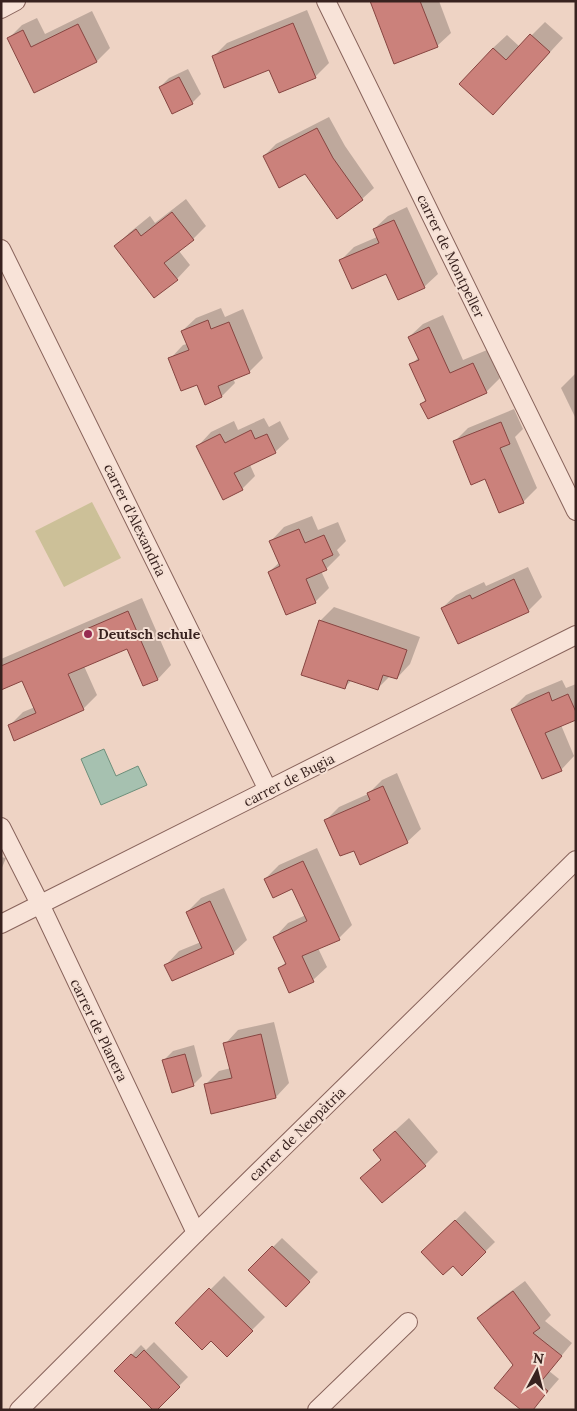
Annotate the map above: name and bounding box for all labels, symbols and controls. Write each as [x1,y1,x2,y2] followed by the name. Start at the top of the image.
[413,191,489,321] street label: carrer de Montpeller
[100,461,170,579] street label: carrer d'Alexandria
[98,625,201,643] place label: Deutsch schule
[82,628,94,640] marker: Deutsch schule
[240,749,338,811] street label: carrer de Bugia
[66,976,132,1084] street label: carrer de Planera
[245,1083,349,1185] street label: carrer de Neopàtria
[512,1346,562,1396] north arrow
[532,1349,545,1368] text: N

